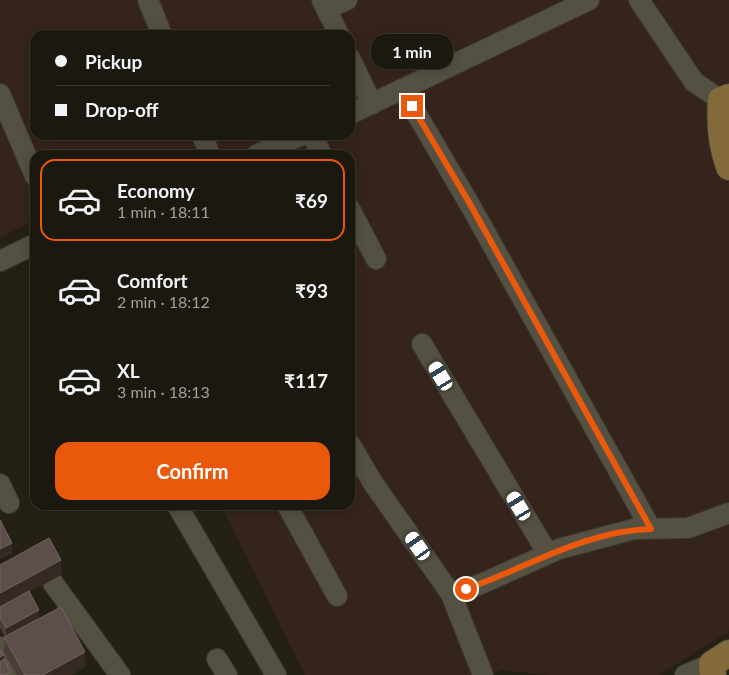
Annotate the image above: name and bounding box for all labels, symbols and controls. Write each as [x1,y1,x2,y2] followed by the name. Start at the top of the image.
[371,34,453,68] callout: 1 min
[392,42,432,61] text: 1 min
[85,50,142,73] text: Pickup
[401,95,423,117] route end
[85,98,159,121] text: Drop-off
[57,178,102,223] icon: car
[117,179,195,202] text: Economy
[295,189,328,212] text: ₹69
[117,202,210,221] text: 1 min · 18:11
[57,268,102,313] icon: car
[117,269,188,292] text: Comfort
[295,279,328,302] text: ₹93
[117,292,210,311] text: 2 min · 18:12
[57,358,102,403] icon: car
[117,359,140,382] text: XL
[426,359,455,393] car
[284,369,328,392] text: ₹117
[117,382,210,401] text: 3 min · 18:13
[55,442,330,500] button: Confirm
[504,489,533,523] car
[403,529,432,563] car
[455,578,477,600] route start

